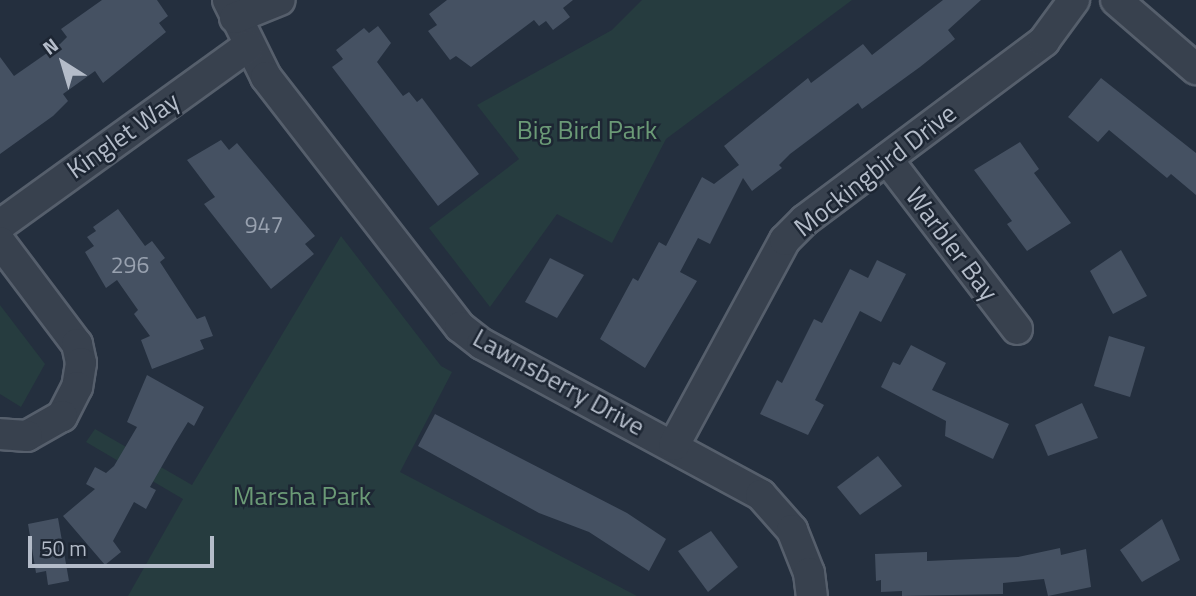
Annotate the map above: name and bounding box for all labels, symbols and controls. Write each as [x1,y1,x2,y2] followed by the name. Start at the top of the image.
[28,28,98,98] north arrow
[36,30,64,61] text: N
[61,85,185,185] street label: Kinglet Way
[788,97,962,243] street label: Mockingbird Drive
[517,114,657,146] park label: Big Bird Park
[899,181,1005,307] street label: Warbler Bay
[245,211,283,239] house number: 947
[111,251,149,279] house number: 296
[468,322,650,442] street label: Lawnsberry Drive
[233,480,371,512] park label: Marsha Park
[32,522,217,566] scale bar
[41,532,87,564] text: 50 m

